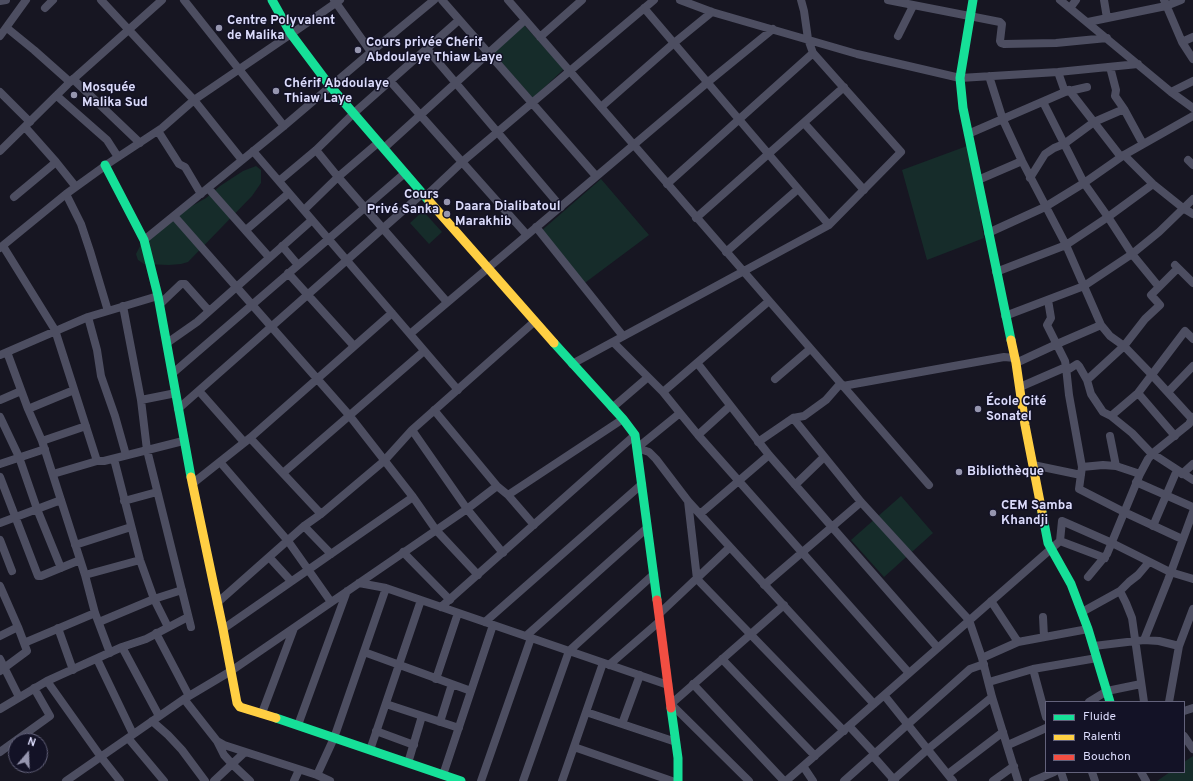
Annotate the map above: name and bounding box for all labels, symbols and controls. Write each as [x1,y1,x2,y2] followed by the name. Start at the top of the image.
[227,13,335,44] place label: Centre Polyvalent de Malika
[214,23,224,33] marker: Centre Polyvalent de Malika
[366,35,502,66] place label: Cours privée Chérif Abdoulaye Thiaw Laye
[353,45,363,55] marker: Cours privée Chérif Abdoulaye Thiaw Laye
[284,76,389,107] place label: Chérif Abdoulaye Thiaw Laye
[82,80,148,111] place label: Mosquée Malika Sud
[271,86,281,96] marker: Chérif Abdoulaye Thiaw Laye
[69,90,79,100] marker: Mosquée Malika Sud
[367,187,439,218] place label: Cours Privé Sanka
[442,197,452,207] marker: Cours Privé Sanka
[455,199,560,230] place label: Daara Dialibatoul Marakhib
[442,209,452,219] marker: Daara Dialibatoul Marakhib
[986,394,1047,425] place label: École Cité Sonatel
[973,404,983,414] marker: École Cité Sonatel
[967,464,1044,480] place label: Bibliothèque
[954,467,964,477] marker: Bibliothèque
[1001,498,1073,529] place label: CEM Samba Khandji
[988,508,998,518] marker: CEM Samba Khandji
[1045,701,1185,773] legend
[1083,709,1116,725] text: Fluide
[1083,729,1121,745] text: Ralenti
[8,733,48,773] north arrow
[26,735,38,751] text: N
[1083,749,1131,765] text: Bouchon

